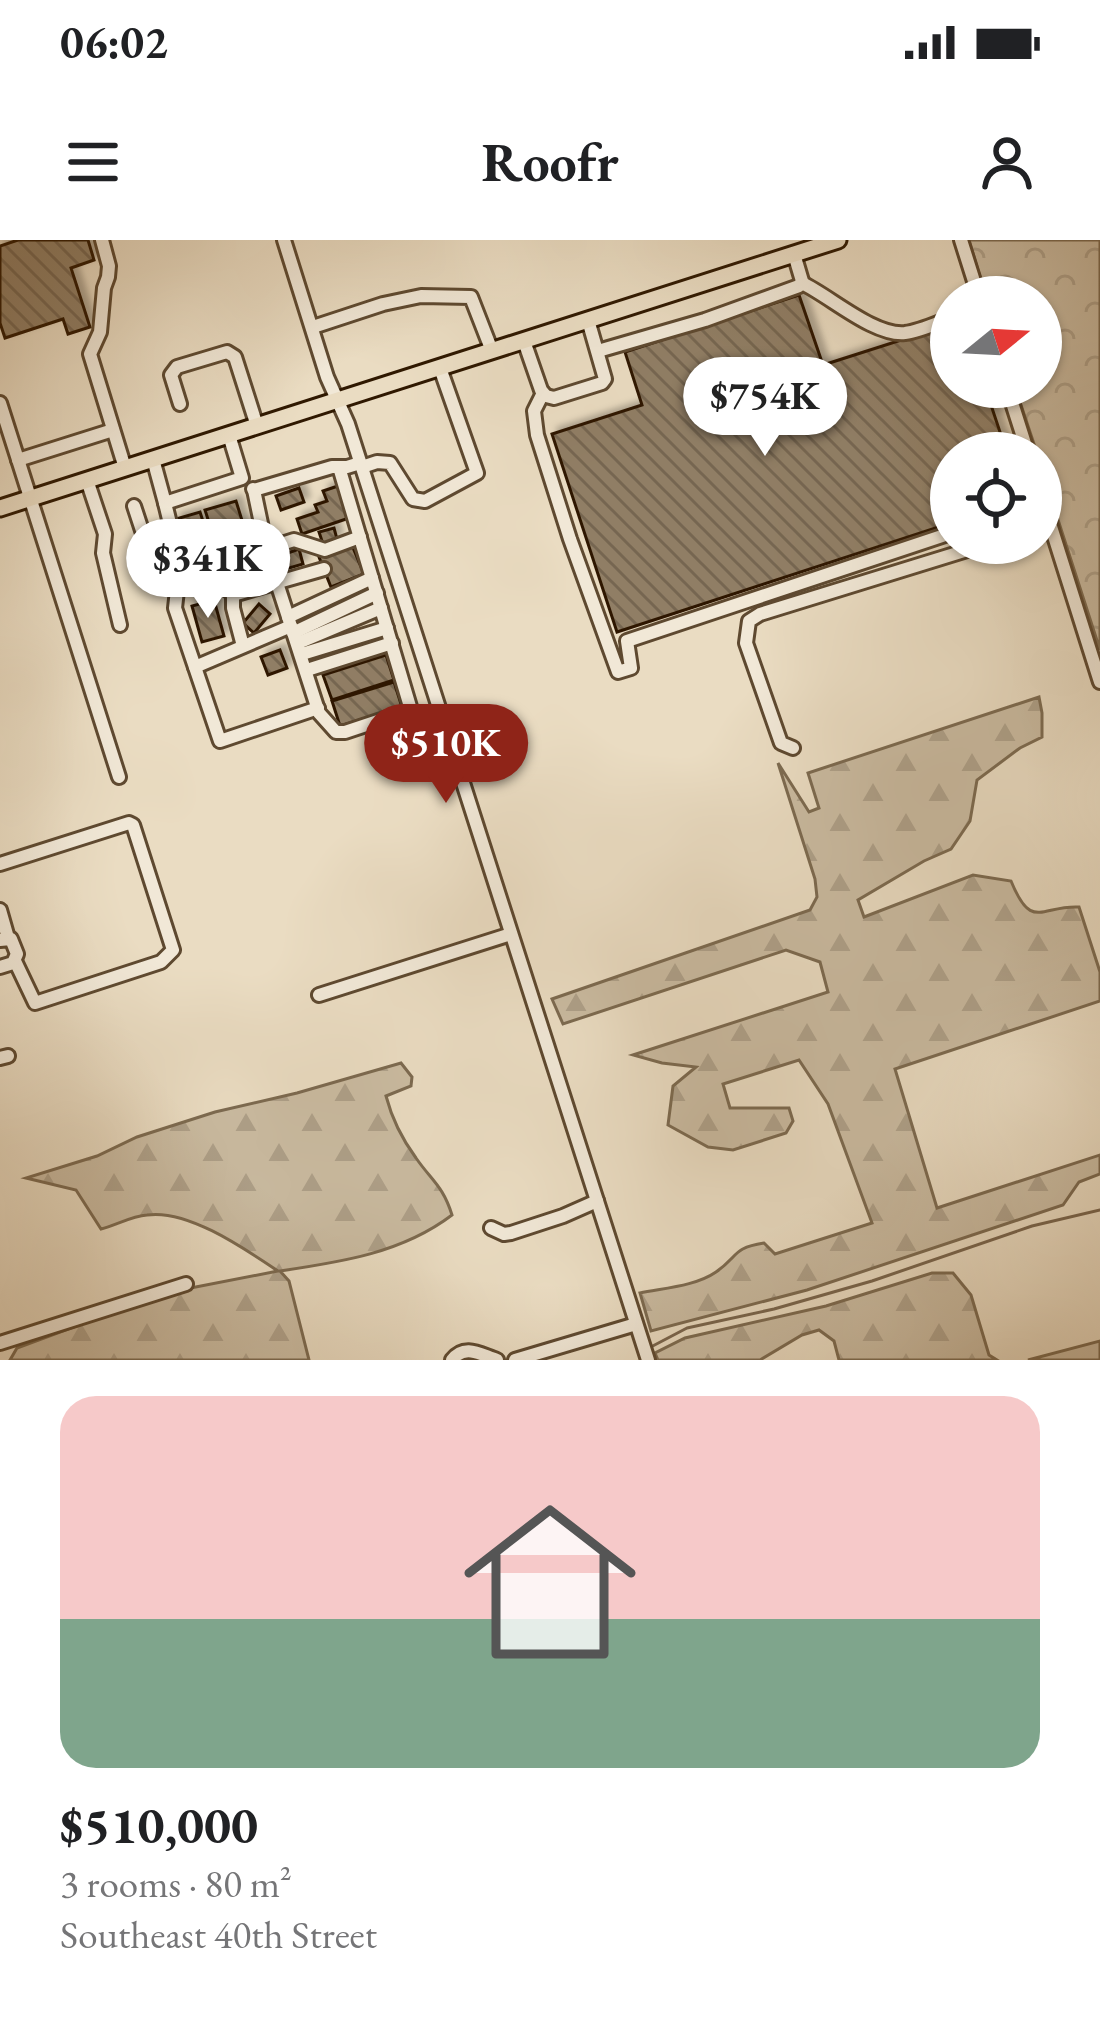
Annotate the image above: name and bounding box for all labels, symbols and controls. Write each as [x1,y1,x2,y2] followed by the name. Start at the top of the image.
[60,13,168,71] text: 06:02
[481,127,619,197] text: Roofr
[60,129,126,195] icon: menu
[974,129,1040,195] icon: person
[930,276,1062,408] north arrow
[930,276,1062,564] map controls
[681,357,849,459] pin: $754K
[710,370,820,421] text: $754K
[930,432,1062,564] button: locate
[124,519,292,621] pin: $341K
[153,532,263,583] text: $341K
[362,704,530,806] pin: $510K
[391,717,501,768] text: $510K
[442,1474,658,1690] icon: home
[60,1792,258,1858] text: $510,000
[60,1858,292,1909] text: 3 rooms · 80 m²
[60,1909,377,1960] text: Southeast 40th Street

